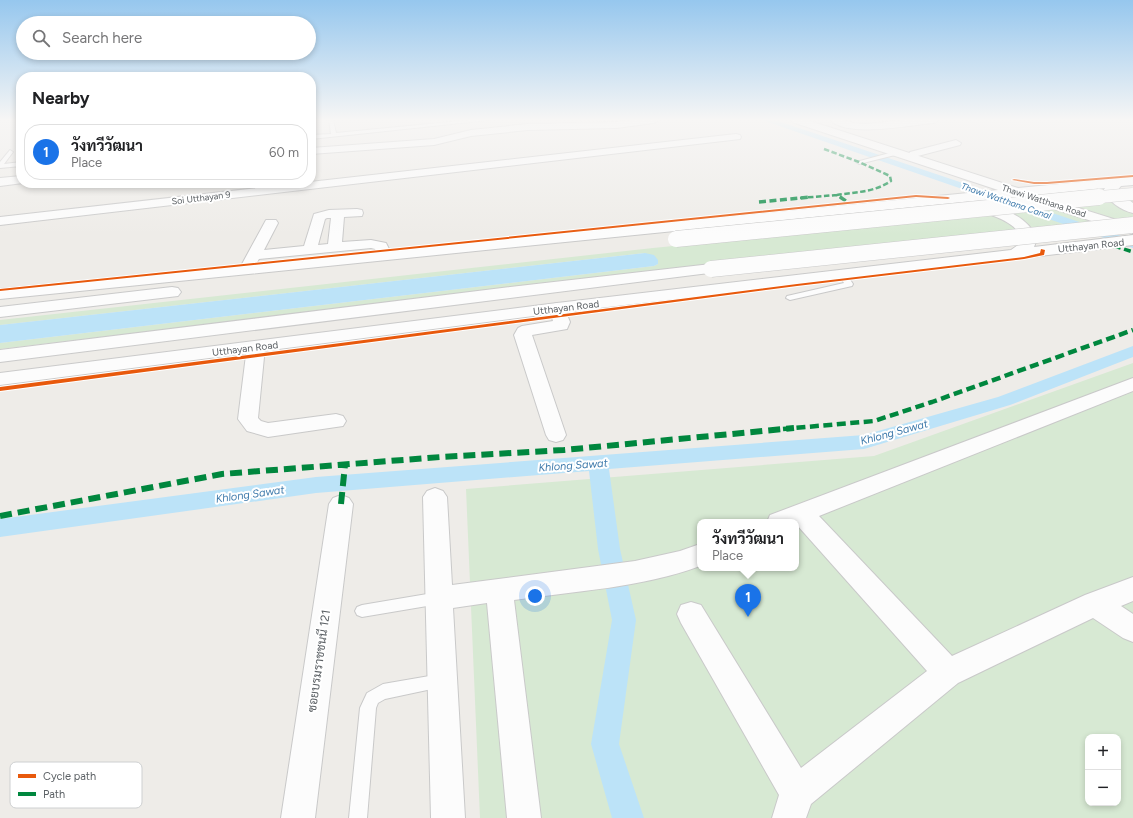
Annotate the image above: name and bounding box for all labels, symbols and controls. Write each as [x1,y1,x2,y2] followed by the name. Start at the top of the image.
[16,16,316,60] search box
[30,27,52,49] icon: search
[62,29,142,47] text: Search here
[32,88,90,108] text: Nearby
[71,137,143,155] text: วังทวีวัฒนา
[43,145,49,160] text: 1
[269,145,299,160] text: 60 m
[71,155,102,170] text: Place
[960,180,1053,221] water label: Thawi Watthana Canal
[1001,182,1088,219] street label: Thawi Watthana Road
[171,188,231,207] street label: Soi Utthayan 9
[1057,236,1125,255] street label: Utthayan Road
[532,297,600,318] street label: Utthayan Road
[211,338,279,359] street label: Utthayan Road
[859,417,930,448] water label: Khlong Sawat
[538,457,609,474] water label: Khlong Sawat
[215,483,286,506] water label: Khlong Sawat
[697,519,799,571] popup
[712,530,784,548] text: วังทวีวัฒนา
[712,548,743,563] text: Place
[735,584,761,617] pin: 1
[525,586,545,606] your location
[304,609,333,713] street label: ซอยบรมราชชนนี 121
[1085,734,1121,806] map controls
[1085,734,1121,770] button: +
[10,762,142,808] legend
[43,770,96,783] text: Cycle path
[1085,770,1121,806] button: −
[43,788,65,801] text: Path

